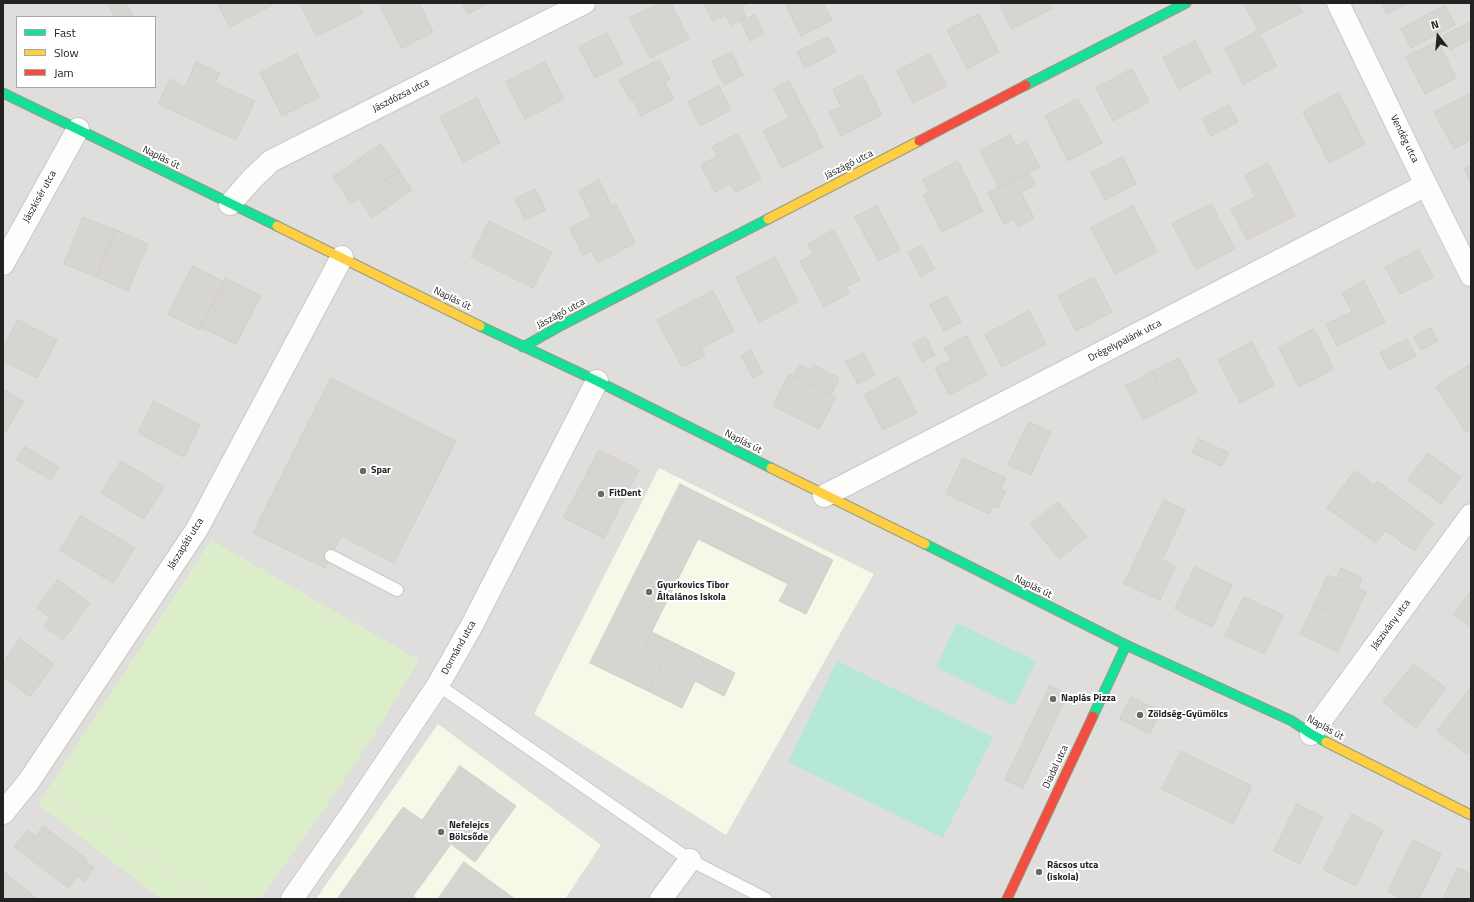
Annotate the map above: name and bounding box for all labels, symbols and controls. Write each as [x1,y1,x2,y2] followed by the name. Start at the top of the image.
[16,16,156,88] legend
[1418,16,1458,56] north arrow
[1429,16,1441,33] text: N
[54,23,76,42] text: Fast
[54,43,79,62] text: Slow
[54,63,74,82] text: Jam
[371,77,431,115] street label: Jászdózsa utca
[1387,113,1421,165] street label: Vendég utca
[140,144,182,172] street label: Naplás út
[823,148,875,182] street label: Jászágó utca
[21,169,59,225] street label: Jászkisér utca
[431,285,473,313] street label: Naplás út
[535,296,587,332] street label: Jászágó utca
[1086,317,1164,365] street label: Drégelypalánk utca
[722,428,764,456] street label: Naplás út
[371,465,391,477] place label: Spar
[358,466,368,476] marker: Spar
[609,488,641,500] place label: FitDent
[596,489,606,499] marker: FitDent
[165,516,207,572] street label: Jászapáti utca
[1012,573,1054,601] street label: Naplás út
[657,580,729,604] place label: Gyurkovics Tibor Általános Iskola
[644,587,654,597] marker: Gyurkovics Tibor Általános Iskola
[1369,597,1413,653] street label: Jászivány utca
[439,619,479,677] street label: Dormánd utca
[1061,693,1116,705] place label: Naplás Pizza
[1048,694,1058,704] marker: Naplás Pizza
[1148,709,1228,721] place label: Zöldség-Gyümölcs
[1135,710,1145,720] marker: Zöldség-Gyümölcs
[1305,713,1345,743] street label: Naplás út
[1041,743,1071,791] street label: Diadal utca
[449,820,489,844] place label: Nefelejcs Bölcsőde
[436,827,446,837] marker: Nefelejcs Bölcsőde
[1047,860,1098,884] place label: Rácsos utca (iskola)
[1034,867,1044,877] marker: Rácsos utca (iskola)

